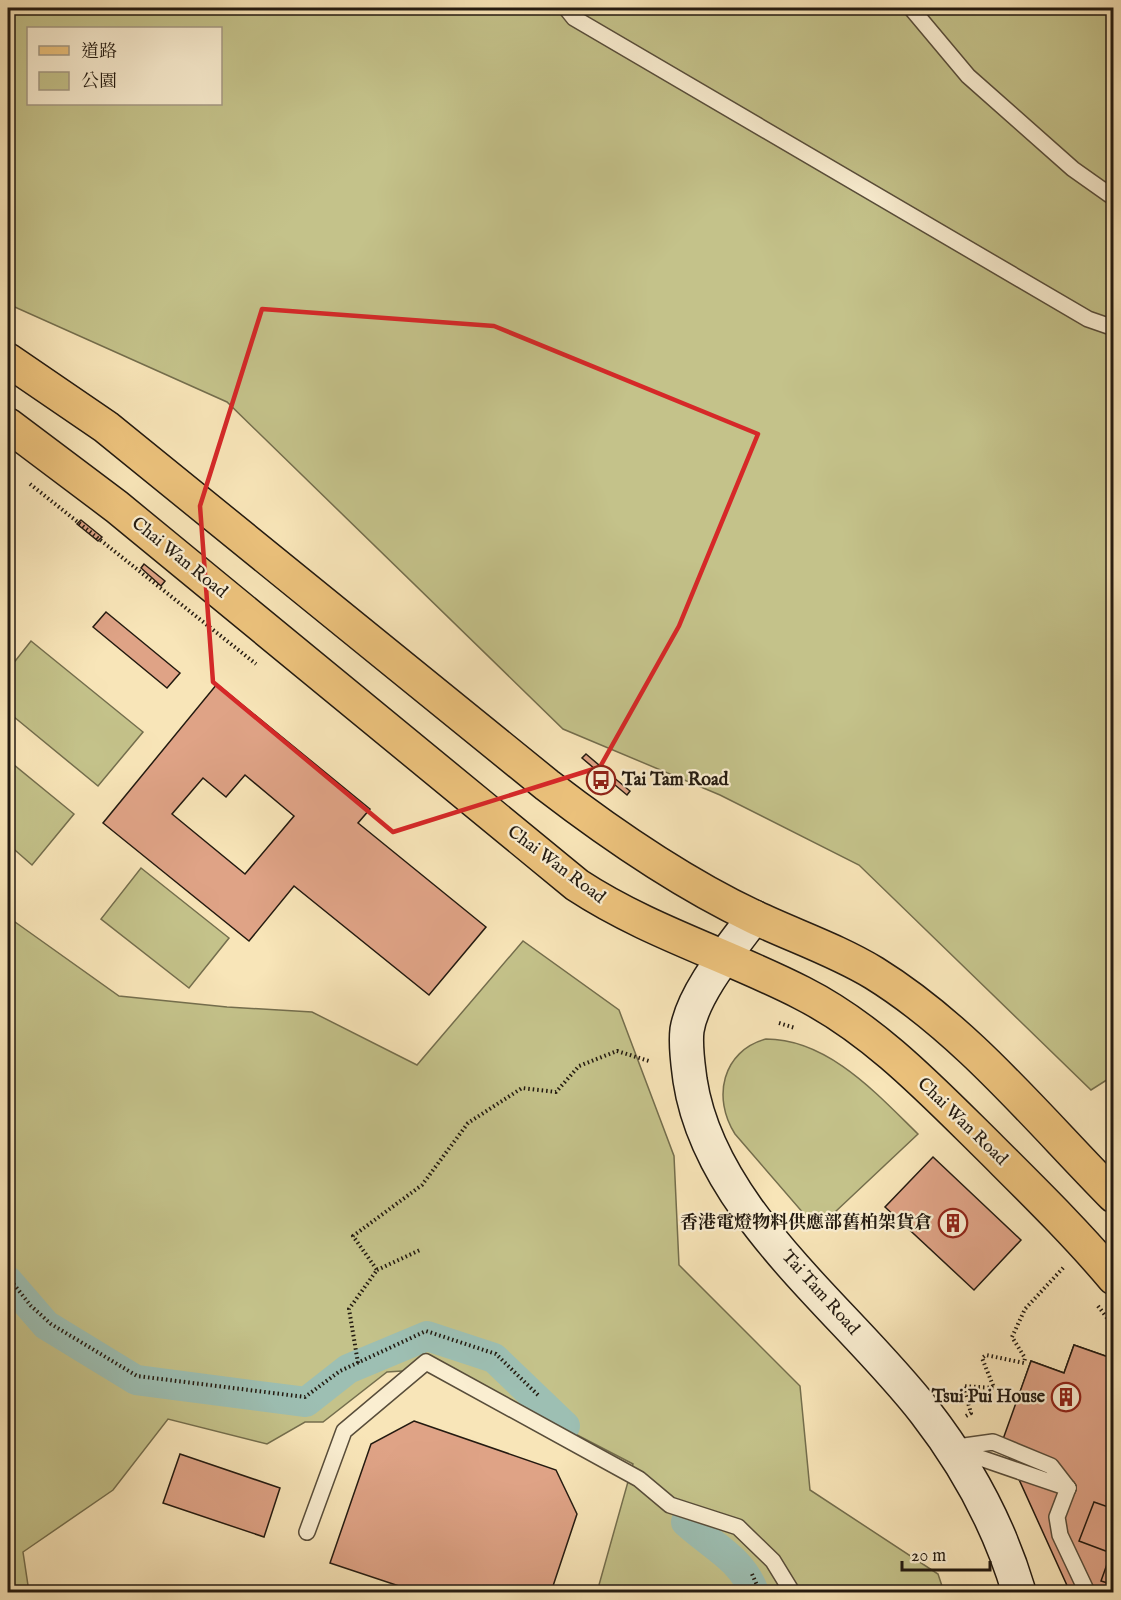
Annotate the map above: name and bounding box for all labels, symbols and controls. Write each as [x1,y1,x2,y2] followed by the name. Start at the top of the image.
[27,27,222,105] legend
[81,41,117,64] text: 道路
[81,71,117,94] text: 公園
[126,512,232,604] street label: Chai Wan Road
[585,764,617,796] bus stop icon: Tai Tam Road
[621,769,729,792] place label: Tai Tam Road
[502,821,610,910] street label: Chai Wan Road
[912,1073,1012,1171] street label: Chai Wan Road
[937,1207,969,1239] building icon: 香港電燈物料供應部舊柏架貨倉
[680,1212,932,1235] place label: 香港電燈物料供應部舊柏架貨倉
[776,1246,864,1340] street label: Tai Tam Road
[1050,1381,1082,1413] building icon: Tsui Pui House
[931,1386,1046,1409] place label: Tsui Pui House
[902,1534,990,1572] scale bar
[911,1545,946,1568] text: 20 m

